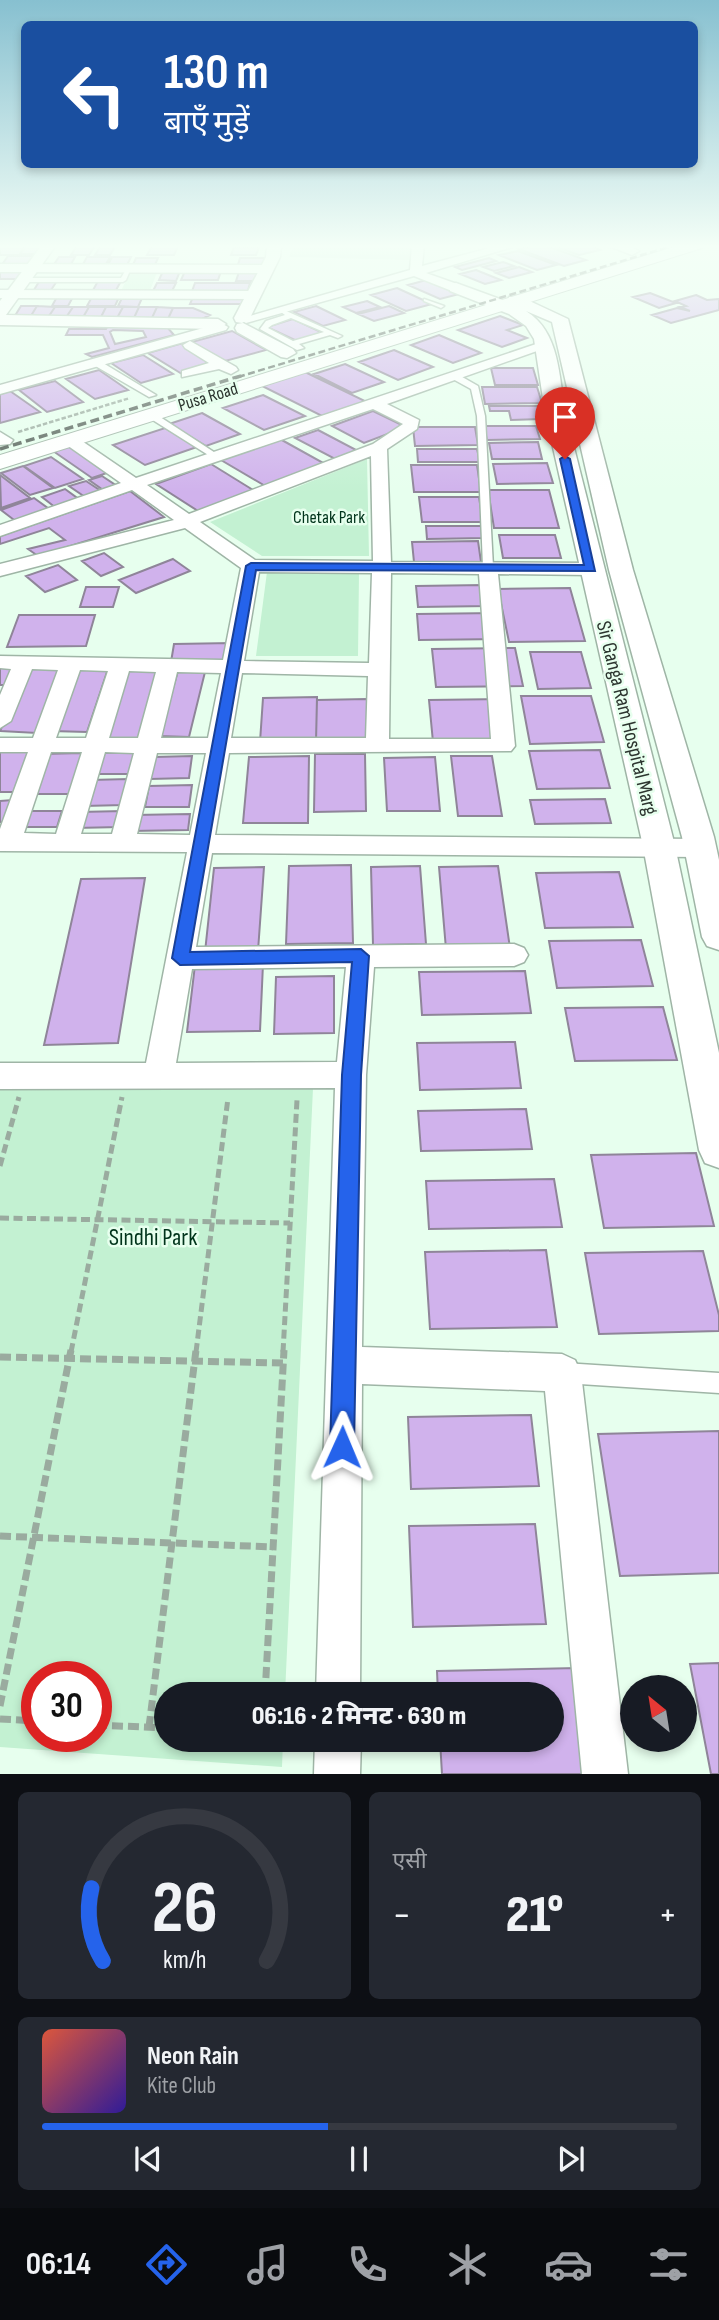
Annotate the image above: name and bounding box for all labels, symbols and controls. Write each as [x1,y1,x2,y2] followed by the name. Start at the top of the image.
[164,44,269,103] text: 130 m
[49,49,140,140] icon: left
[164,104,250,143] text: बाएँ मुड़ें
[176,378,240,416] street label: Pusa Road
[535,387,595,459] pin
[546,398,584,436] icon: arrive
[293,507,365,528] park label: Chetak Park
[591,618,663,818] street label: Sir Ganga Ram Hospital Marg
[109,1223,197,1252] park label: Sindhi Park
[305,1410,379,1484] position arrow
[21,1661,112,1752] speed limit sign: 30
[620,1675,696,1752] north arrow
[620,1675,697,1752] map controls
[252,1701,466,1732] text: 06:16 · 2 मिनट · 630 m
[393,1847,427,1875] text: एसी
[151,1866,217,1954] text: 26
[506,1884,564,1947] text: 21°
[393,1893,411,1938] text: −
[658,1893,677,1938] text: +
[163,1945,206,1976] text: km/h
[147,2041,239,2072] text: Neon Rain
[147,2072,216,2100] text: Kite Club
[129,2140,167,2178] icon: previous
[340,2140,378,2178] icon: pause
[552,2140,590,2178] icon: next
[142,2240,191,2289] icon: directions
[243,2240,292,2289] icon: music
[343,2240,392,2289] icon: phone
[443,2240,492,2289] icon: climate
[544,2240,593,2289] icon: car
[644,2240,693,2289] icon: filters
[26,2245,91,2284] text: 06:14

